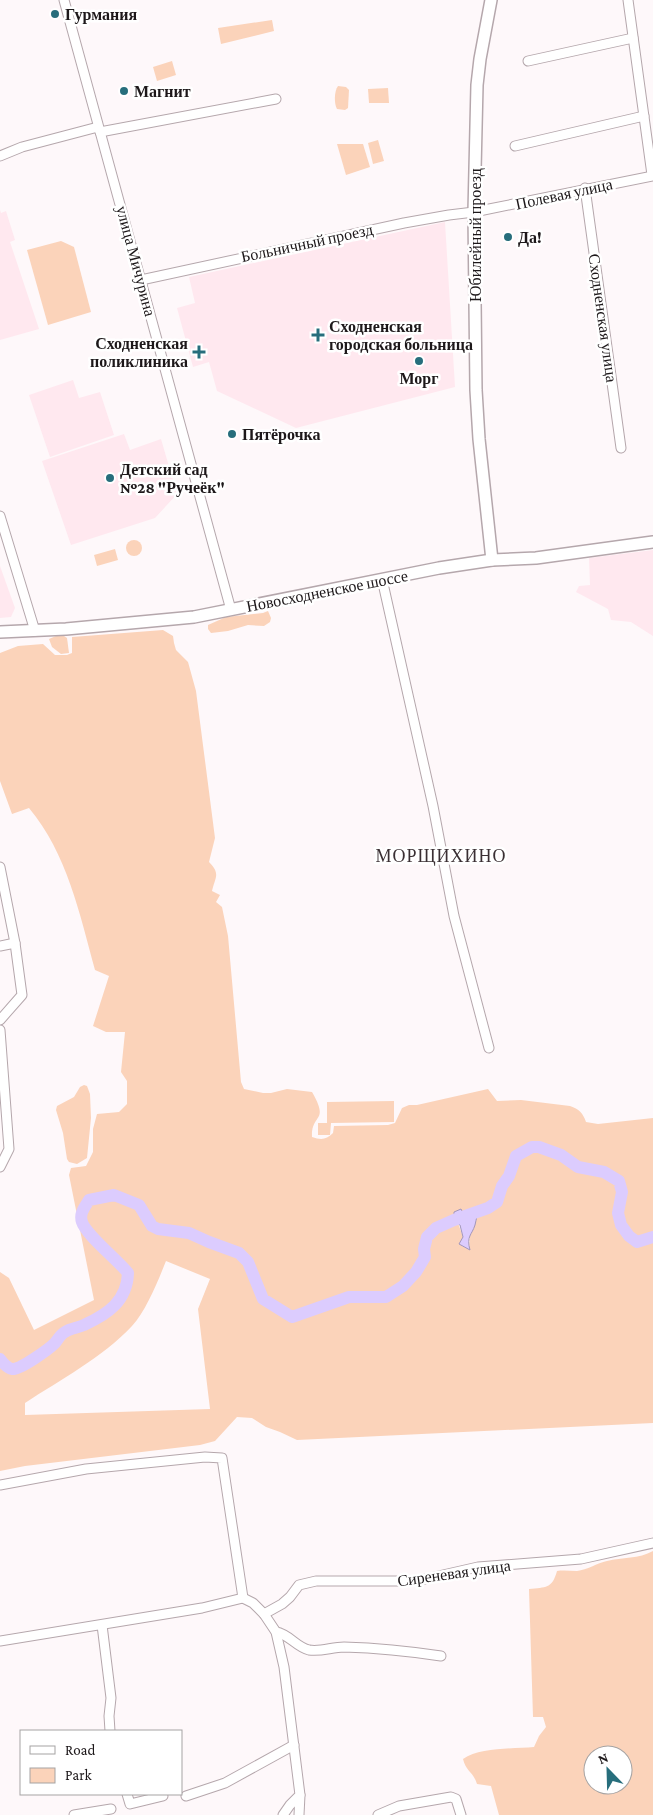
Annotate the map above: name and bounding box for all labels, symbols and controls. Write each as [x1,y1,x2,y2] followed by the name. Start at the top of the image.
[65,6,137,24] place label: Гурмания
[49,8,61,20] marker: Гурмания
[134,83,191,100] place label: Магнит
[118,85,130,97] marker: Магнит
[467,168,485,302] street label: Юбилейный проезд
[514,175,614,214] street label: Полевая улица
[112,204,159,318] street label: улица Мичурина
[239,221,375,266] street label: Больничный проезд
[518,229,542,247] place label: Да!
[502,231,514,243] marker: Да!
[585,253,620,383] street label: Сходненская улица
[329,318,473,354] place label: Сходненская городская больница
[311,328,325,342] marker: Сходненская городская больница
[90,335,188,370] place label: Сходненская поликлиника
[192,345,206,359] marker: Сходненская поликлиника
[413,355,425,367] marker: Морг
[399,370,439,388] place label: Морг
[242,426,321,444] place label: Пятёрочка
[226,428,238,440] marker: Пятёрочка
[120,461,225,497] place label: Детский сад №28 "Ручеёк"
[104,472,116,484] marker: Детский сад №28 "Ручеёк"
[245,567,409,616] street label: Новосходненское шоссе
[375,846,507,866] district label: МОРЩИХИНО
[396,1557,512,1590] street label: Сиреневая улица
[20,1730,182,1795] legend
[65,1742,96,1758] text: Road
[583,1745,633,1795] north arrow
[595,1749,611,1767] text: N
[65,1767,92,1783] text: Park

